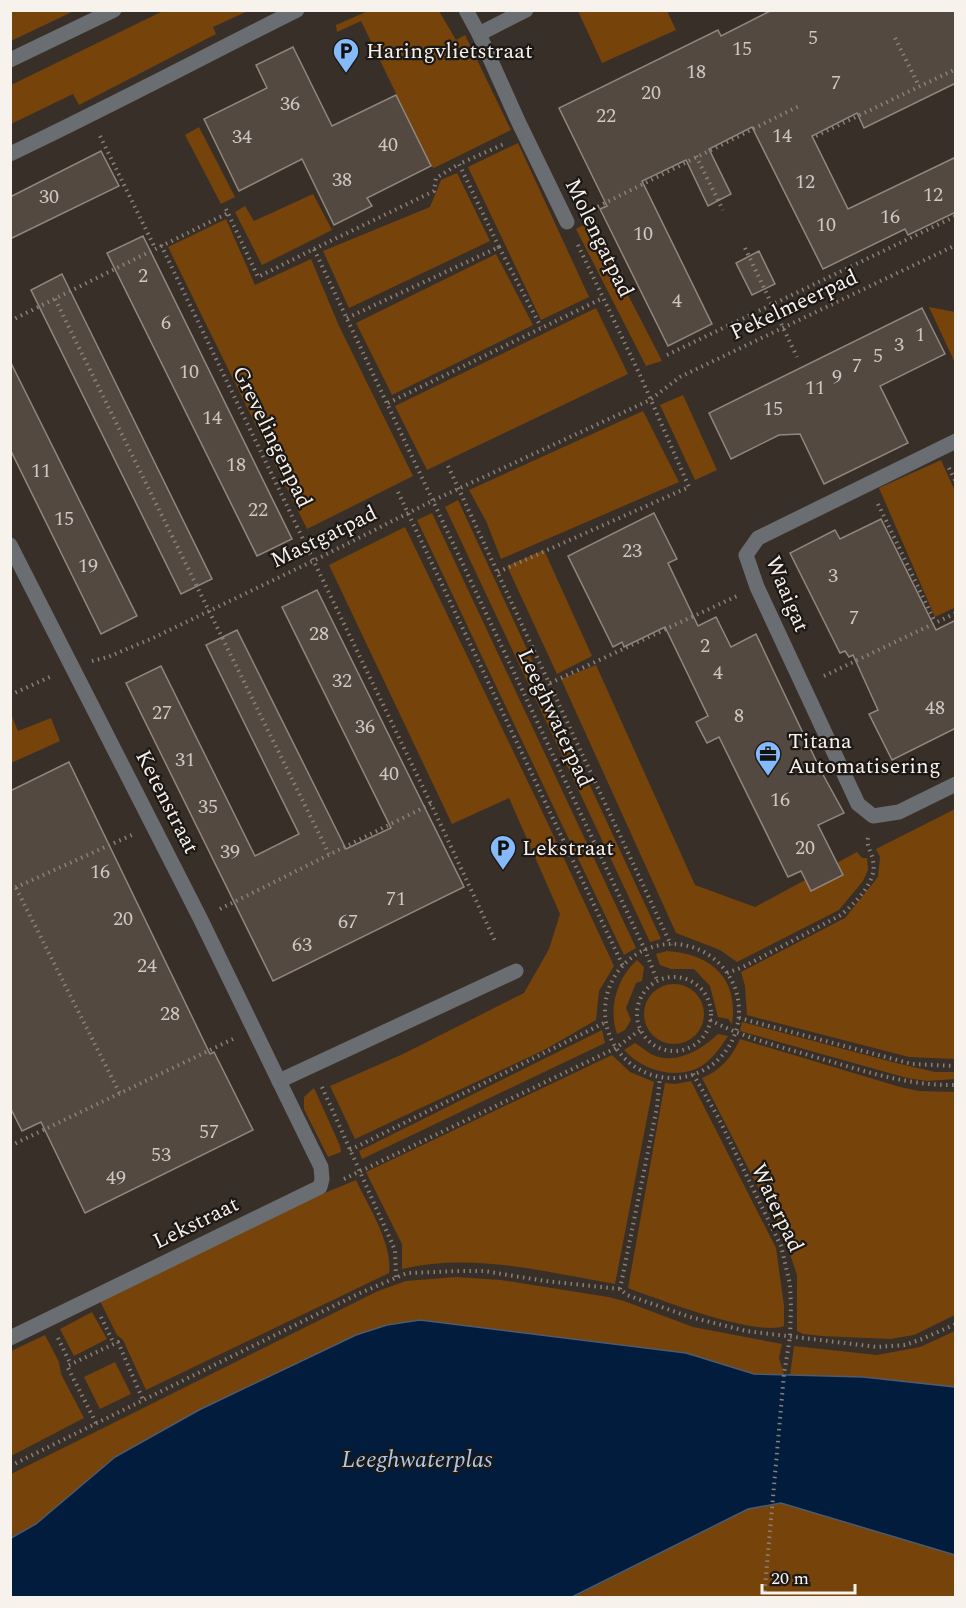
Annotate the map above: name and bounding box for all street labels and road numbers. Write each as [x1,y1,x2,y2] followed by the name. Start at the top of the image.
[556,173,642,303] street label: Molengatpad
[725,261,863,349] street label: Pekelmeerpad
[223,360,321,514] street label: Grevelingenpad
[265,497,383,577] street label: Mastgatpad
[756,551,818,637] street label: Waaigat
[508,643,602,793] street label: Leeghwaterpad
[127,744,207,860] street label: Ketenstraat
[742,1158,812,1258] street label: Waterpad
[147,1188,245,1258] street label: Lekstraat

